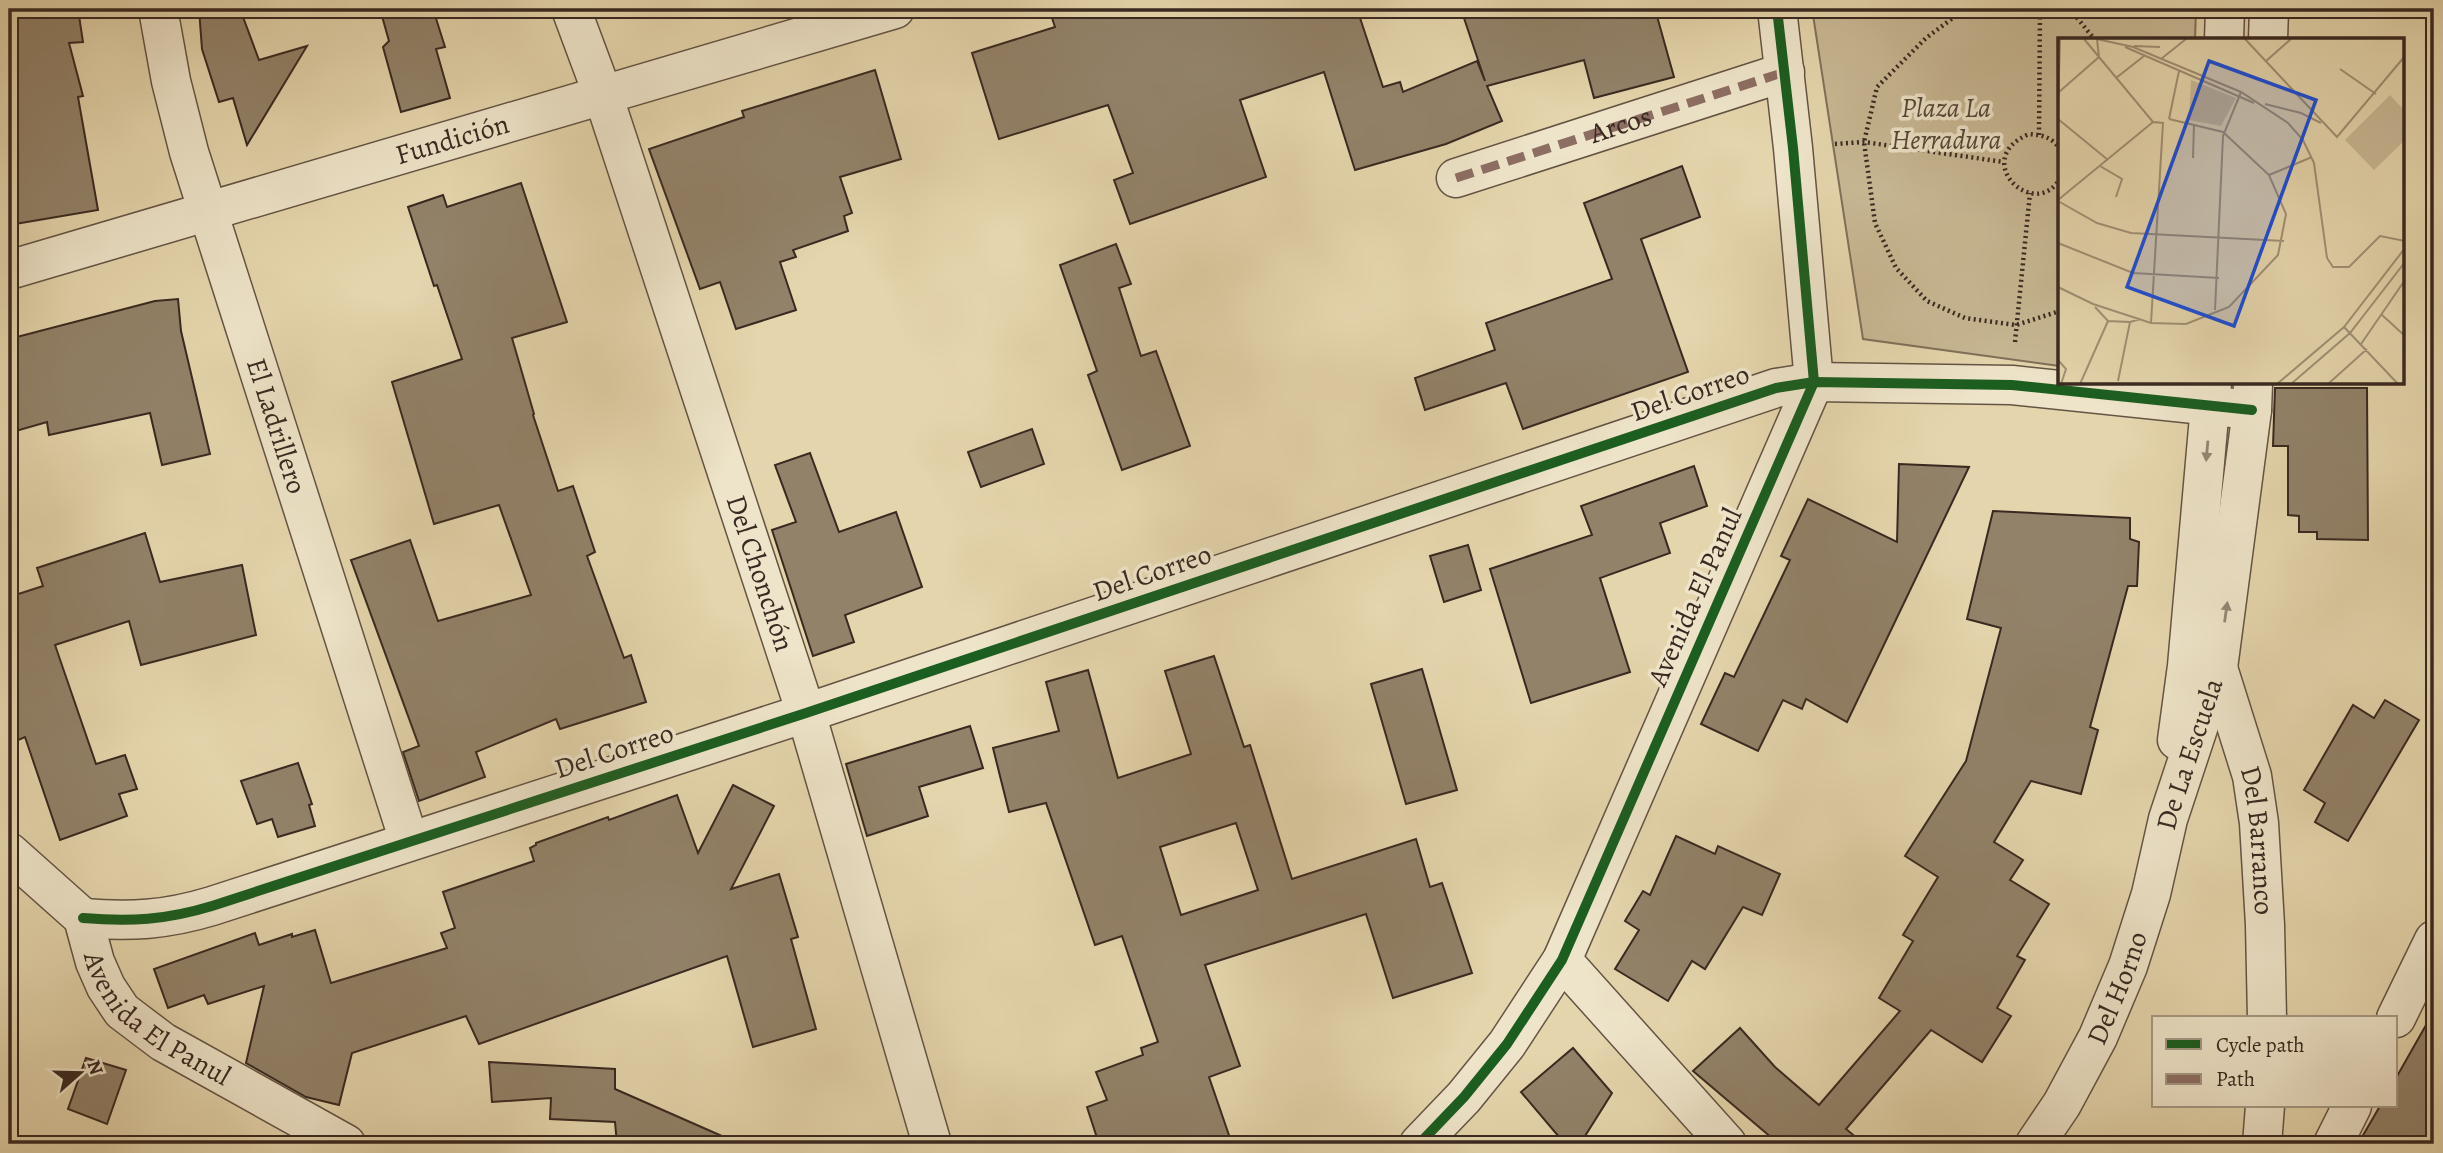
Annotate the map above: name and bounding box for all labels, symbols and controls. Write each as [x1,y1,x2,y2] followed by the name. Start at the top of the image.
[2058,38,2404,385] inset map
[1891,89,2001,159] park label: Plaza La Herradura
[1584,97,1656,153] street label: Arcos
[391,105,514,174] street label: Fundición
[237,353,316,499] street label: El Ladrillero
[1626,355,1754,431] street label: Del Correo
[2201,440,2212,462] one-way arrow
[717,490,803,656] street label: Del Chonchón
[1638,502,1751,693] street label: Avenida El Panul
[1088,535,1216,611] street label: Del Correo
[2221,601,2232,623] one-way arrow
[2147,673,2232,834] street label: De La Escuela
[550,714,678,788] street label: Del Correo
[2231,761,2283,916] street label: Del Barranco
[2078,927,2157,1051] street label: Del Horno
[74,947,237,1095] street label: Avenida El Panul
[2152,1016,2398,1108] legend
[2216,1031,2305,1059] text: Cycle path
[46,1038,116,1108] north arrow
[80,1057,110,1079] text: N
[2216,1065,2255,1093] text: Path

